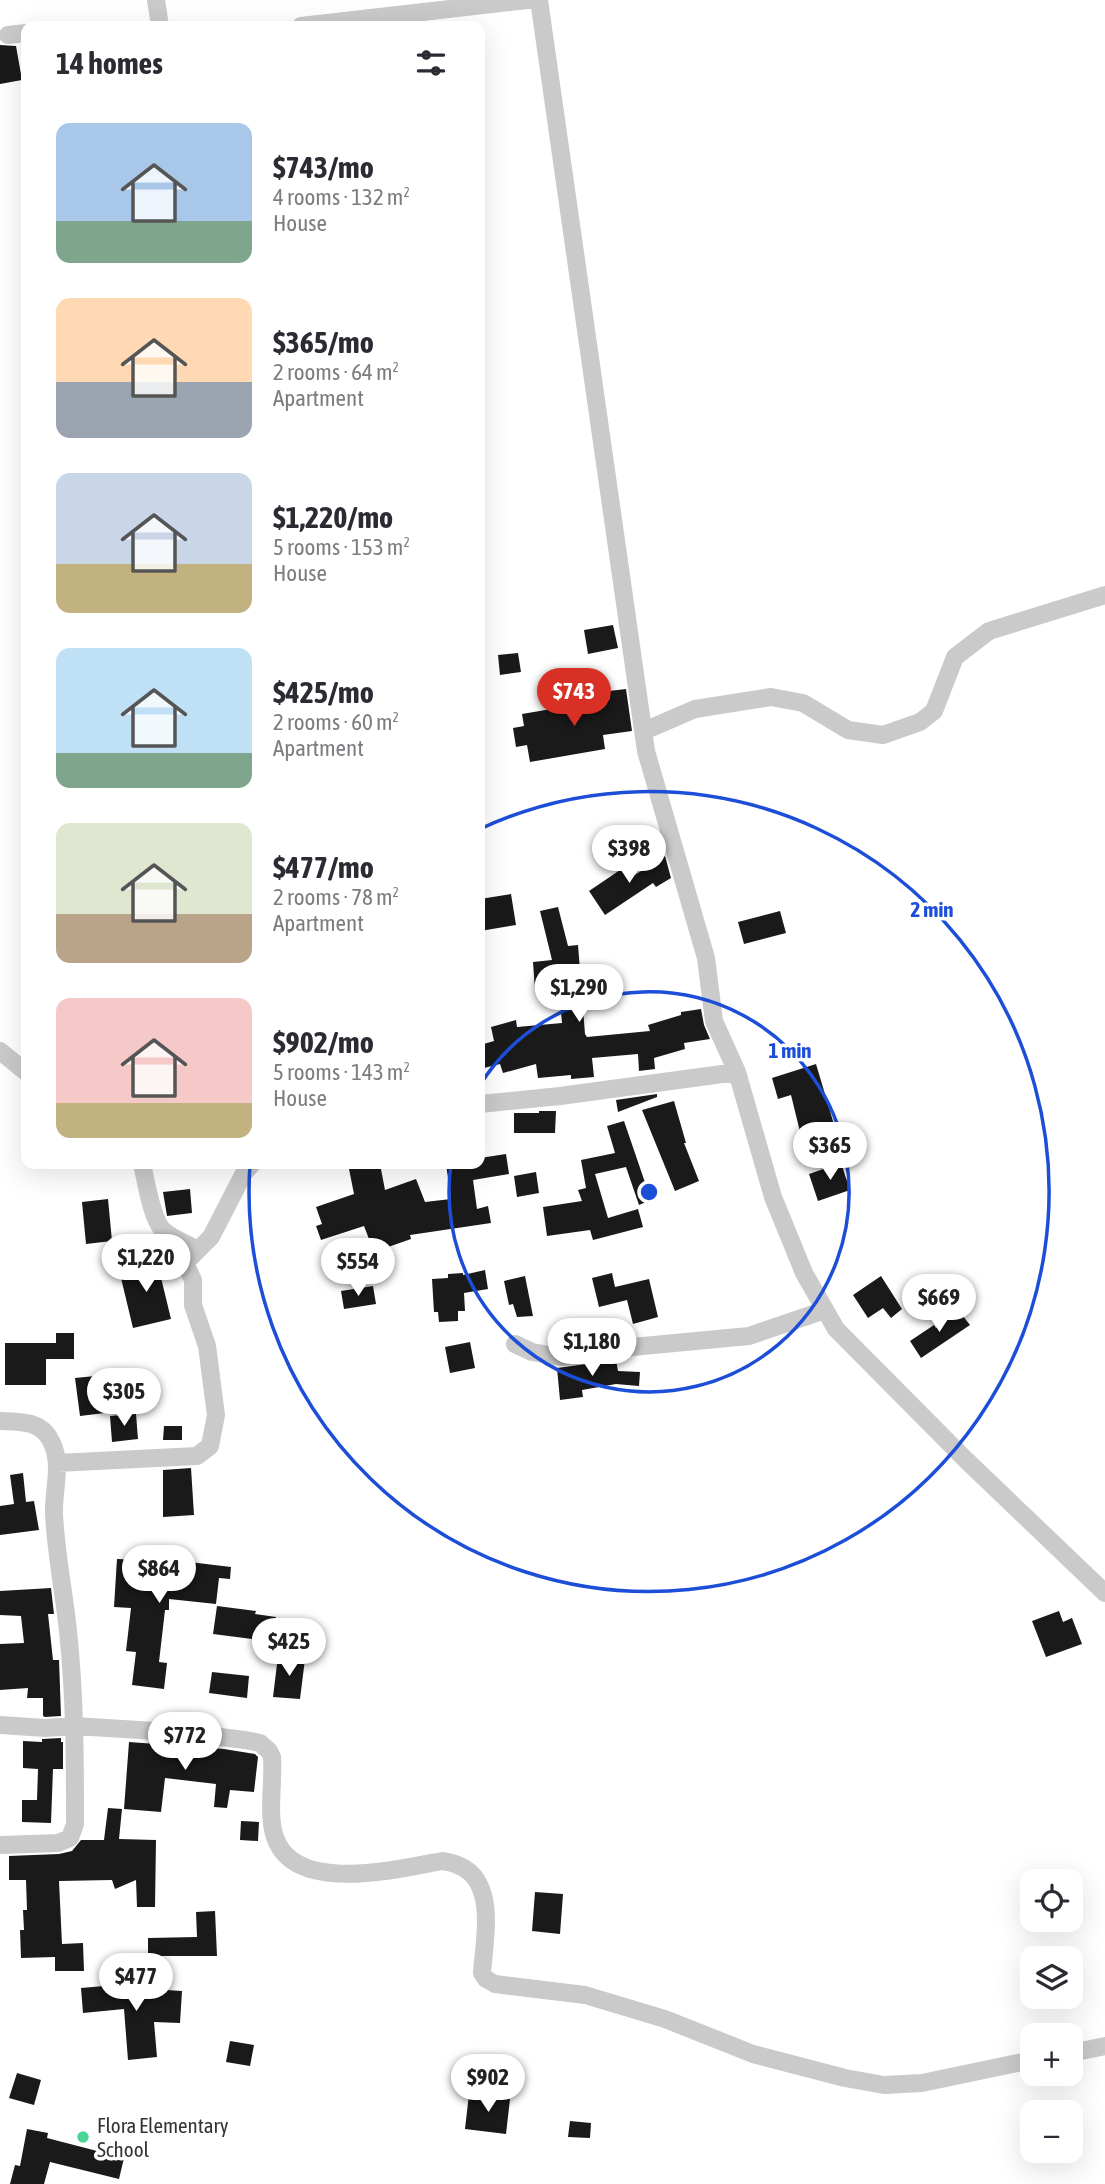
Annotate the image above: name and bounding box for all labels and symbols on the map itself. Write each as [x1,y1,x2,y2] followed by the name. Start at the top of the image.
[533,668,615,728] pin: $743
[588,826,670,885] pin: $398
[911,897,953,921] text: 2 min
[522,964,636,1024] pin: $1,290
[769,1038,811,1062] text: 1 min
[789,1122,871,1182] pin: $365
[637,1180,661,1204] centre of rings
[89,1234,203,1294] pin: $1,220
[317,1238,399,1298] pin: $554
[898,1274,980,1334] pin: $669
[535,1318,649,1378] pin: $1,180
[83,1368,165,1428] pin: $305
[118,1546,200,1605] pin: $864
[248,1618,330,1678] pin: $425
[144,1712,226,1772] pin: $772
[95,1954,177,2013] pin: $477
[447,2054,529,2114] pin: $902
[97,2113,229,2161] place label: Flora Elementary School
[75,2129,91,2145] marker: Flora Elementary School

